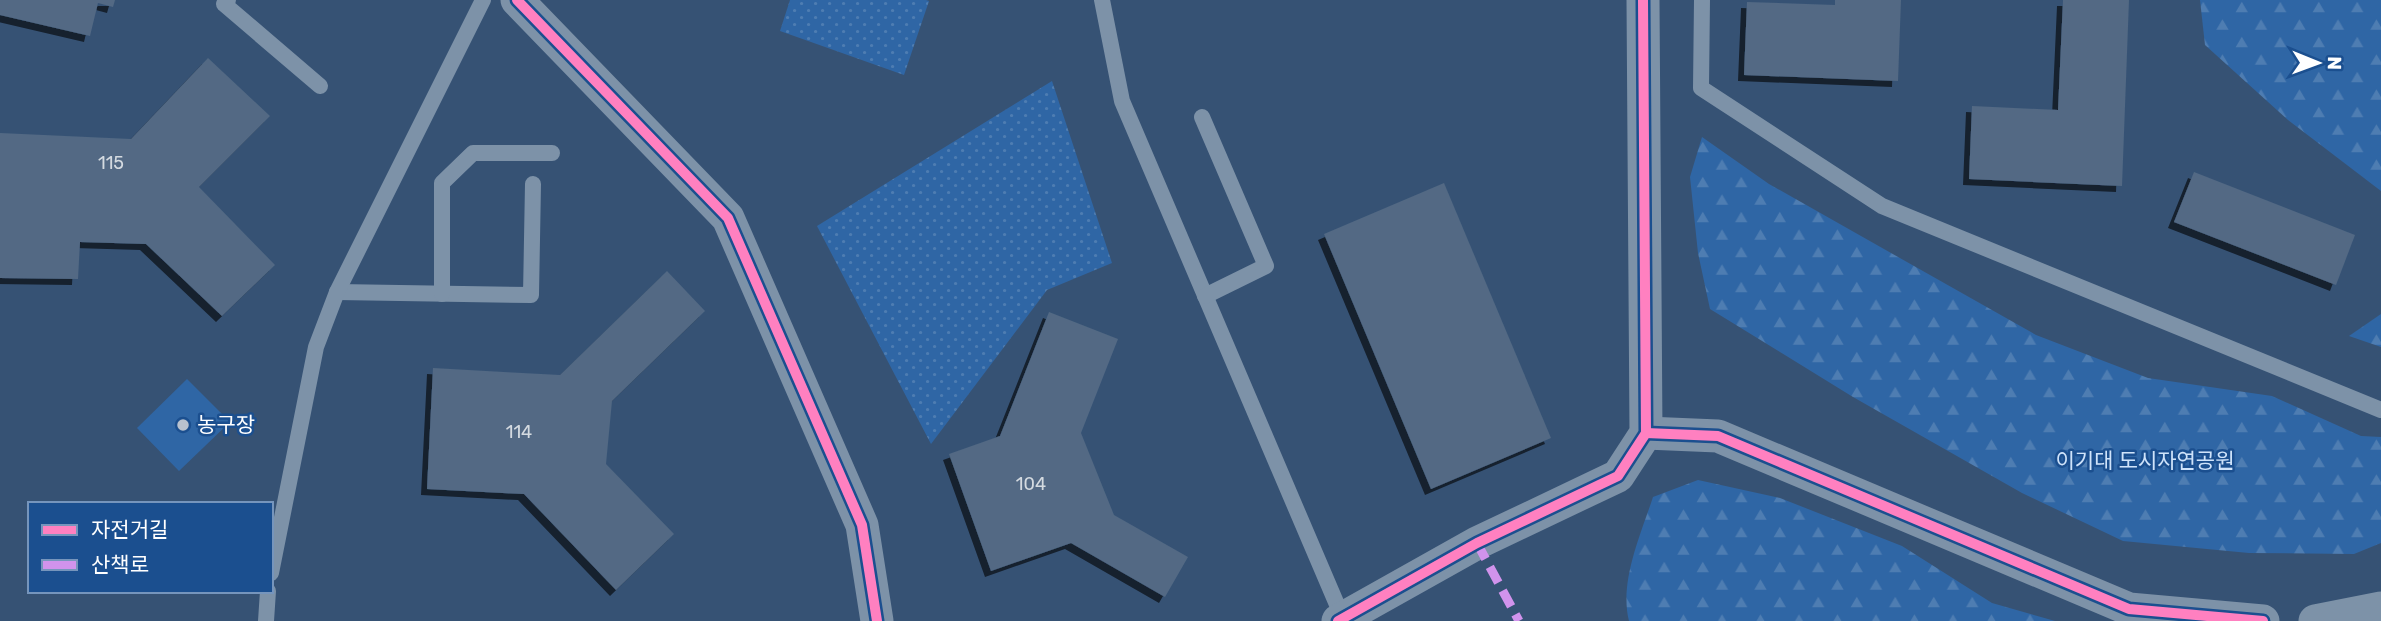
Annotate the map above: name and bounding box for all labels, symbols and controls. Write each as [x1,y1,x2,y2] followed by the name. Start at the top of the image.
[2283,28,2353,98] north arrow
[2323,56,2346,70] text: N
[98,152,124,174] house number: 115
[197,412,255,437] place label: 농구장
[175,417,191,433] marker: 농구장
[506,421,532,443] house number: 114
[2055,448,2235,473] park label: 이기대 도시자연공원
[1016,473,1046,495] house number: 104
[28,502,273,593] legend
[91,517,168,542] text: 자전거길
[91,552,149,577] text: 산책로

